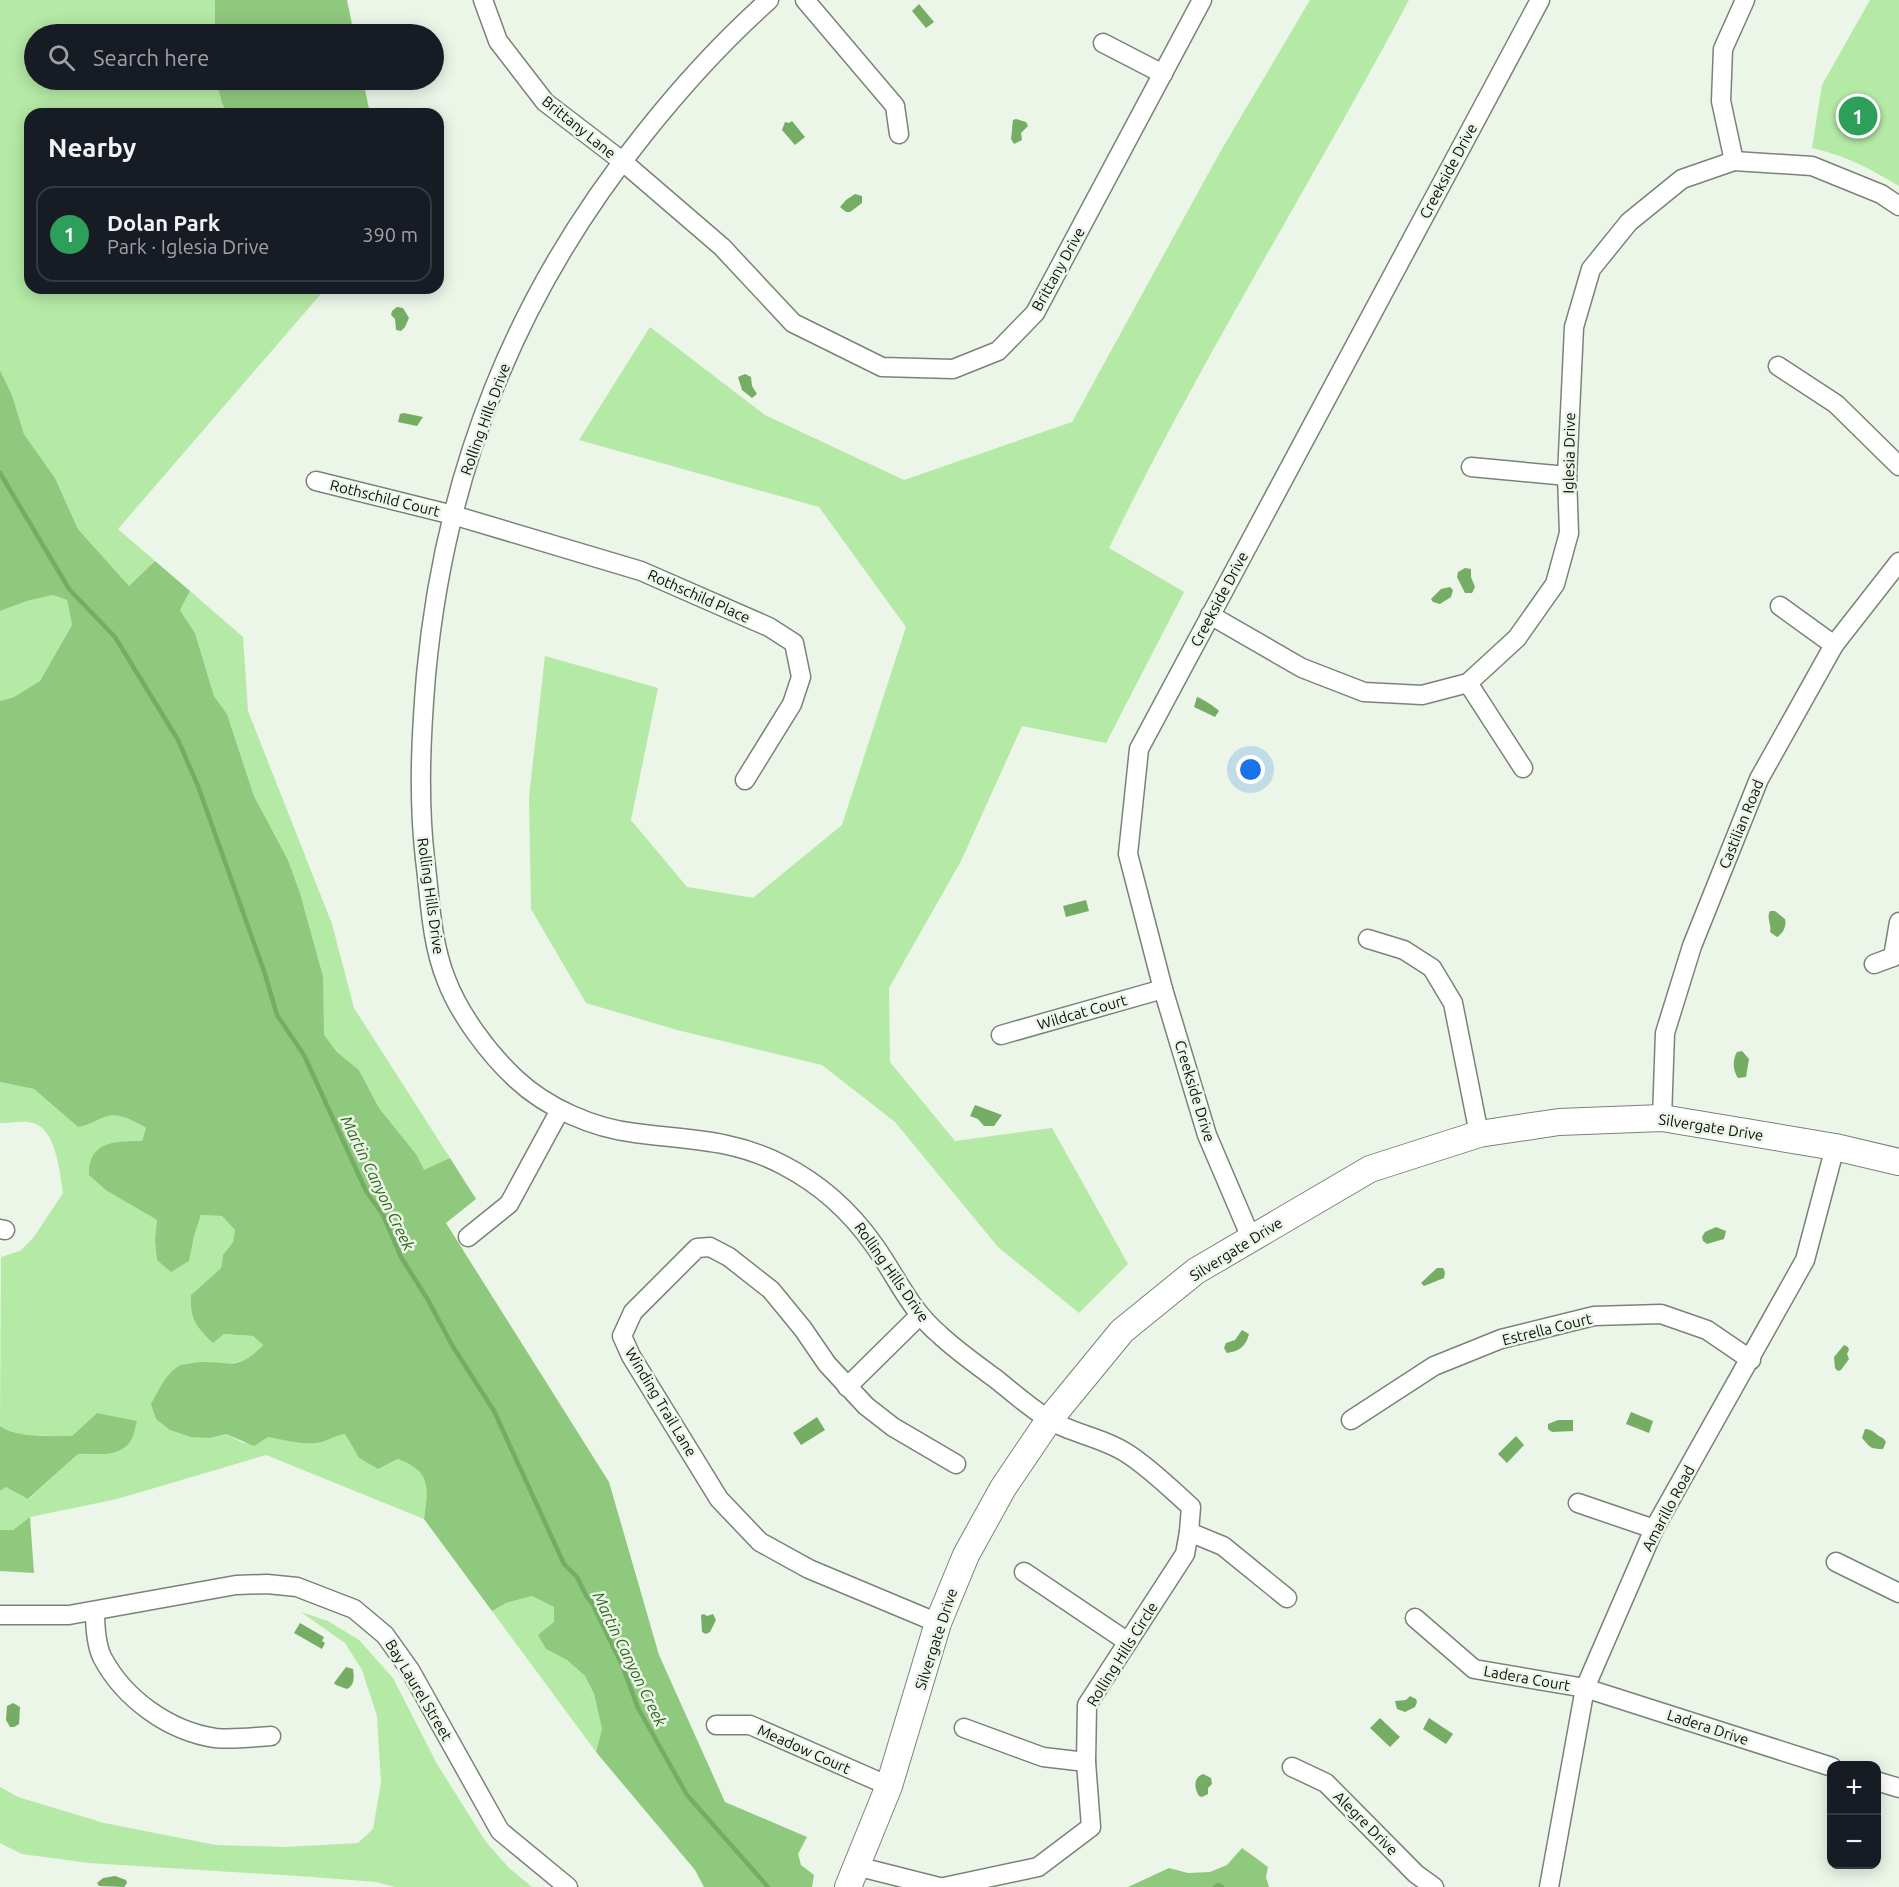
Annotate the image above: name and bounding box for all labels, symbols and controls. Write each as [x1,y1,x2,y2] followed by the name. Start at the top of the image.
[24,24,444,90] search box
[45,41,78,74] icon: search
[93,45,209,70] text: Search here
[539,92,619,162] street label: Brittany Lane
[1838,94,1878,138] pin: 1
[1416,121,1480,221] street label: Creekside Drive
[48,133,136,162] text: Nearby
[107,210,220,235] text: Dolan Park
[64,223,75,246] text: 1
[362,223,418,246] text: 390 m
[1028,224,1088,314] street label: Brittany Drive
[107,235,269,258] text: Park · Iglesia Drive
[457,361,513,477] street label: Rolling Hills Drive
[1560,412,1578,494] street label: Iglesia Drive
[328,476,442,520] street label: Rothschild Court
[1187,549,1251,649] street label: Creekside Drive
[645,566,753,626] street label: Rothschild Place
[1236,755,1265,784] your location
[1715,777,1767,871] street label: Castilian Road
[414,837,448,955] street label: Rolling Hills Drive
[1035,991,1129,1033] street label: Wildcat Court
[1172,1038,1218,1144] street label: Creekside Drive
[1657,1110,1765,1144] street label: Silvergate Drive
[338,1113,419,1254] water label: Martin Canyon Creek
[1187,1214,1285,1284] street label: Silvergate Drive
[851,1219,933,1325] street label: Rolling Hills Drive
[1500,1310,1594,1348] street label: Estrella Court
[622,1345,700,1459] street label: Winding Trail Lane
[1638,1462,1698,1554] street label: Amarillo Road
[912,1586,960,1692] street label: Silvergate Drive
[590,1589,671,1730] water label: Martin Canyon Creek
[1083,1599,1161,1709] street label: Rolling Hills Circle
[382,1636,456,1744] street label: Bay Laurel Street
[1483,1662,1572,1694] street label: Ladera Court
[1665,1706,1751,1748] street label: Ladera Drive
[755,1721,853,1777] street label: Meadow Court
[1827,1761,1881,1869] map controls
[1827,1761,1881,1815] button: +
[1330,1787,1402,1859] street label: Alegre Drive
[1827,1815,1881,1869] button: −

